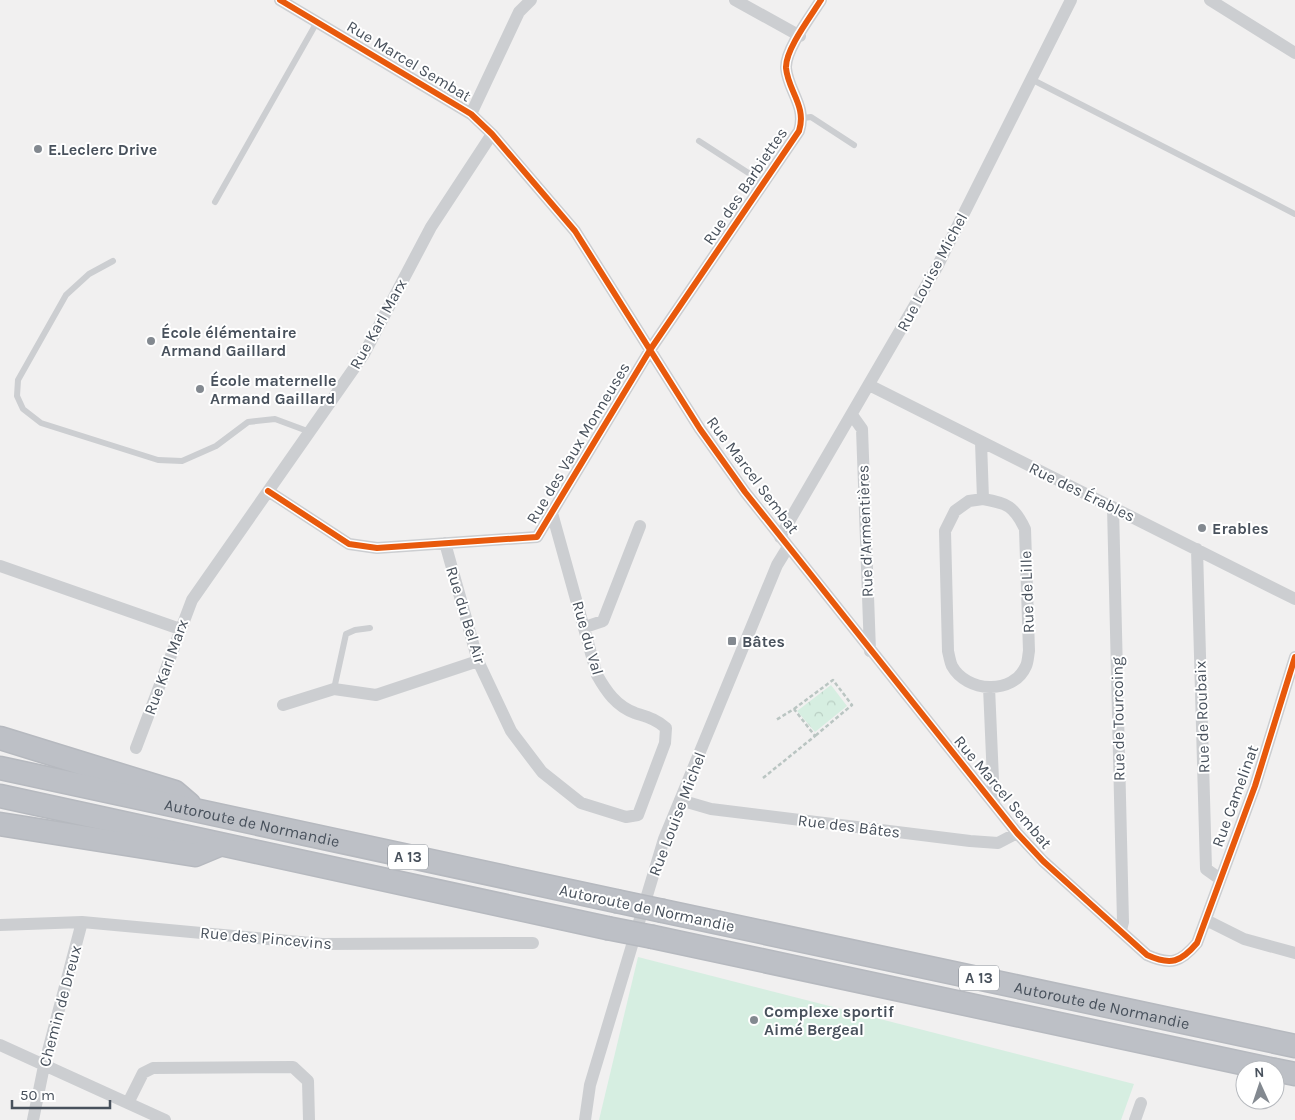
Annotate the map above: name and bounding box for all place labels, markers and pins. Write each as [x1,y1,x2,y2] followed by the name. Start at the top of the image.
[48,140,157,159] place label: E.Leclerc Drive
[32,143,44,155] marker: E.Leclerc Drive
[161,323,296,360] place label: École élémentaire Armand Gaillard
[145,335,157,347] marker: École élémentaire Armand Gaillard
[210,371,337,408] place label: École maternelle Armand Gaillard
[194,383,206,395] marker: École maternelle Armand Gaillard
[1212,519,1269,538] place label: Erables
[1196,522,1208,534] marker: Erables
[742,632,785,651] place label: Bâtes
[726,635,738,647] marker: Bâtes
[764,1002,894,1039] place label: Complexe sportif Aimé Bergeal
[748,1014,760,1026] marker: Complexe sportif Aimé Bergeal

